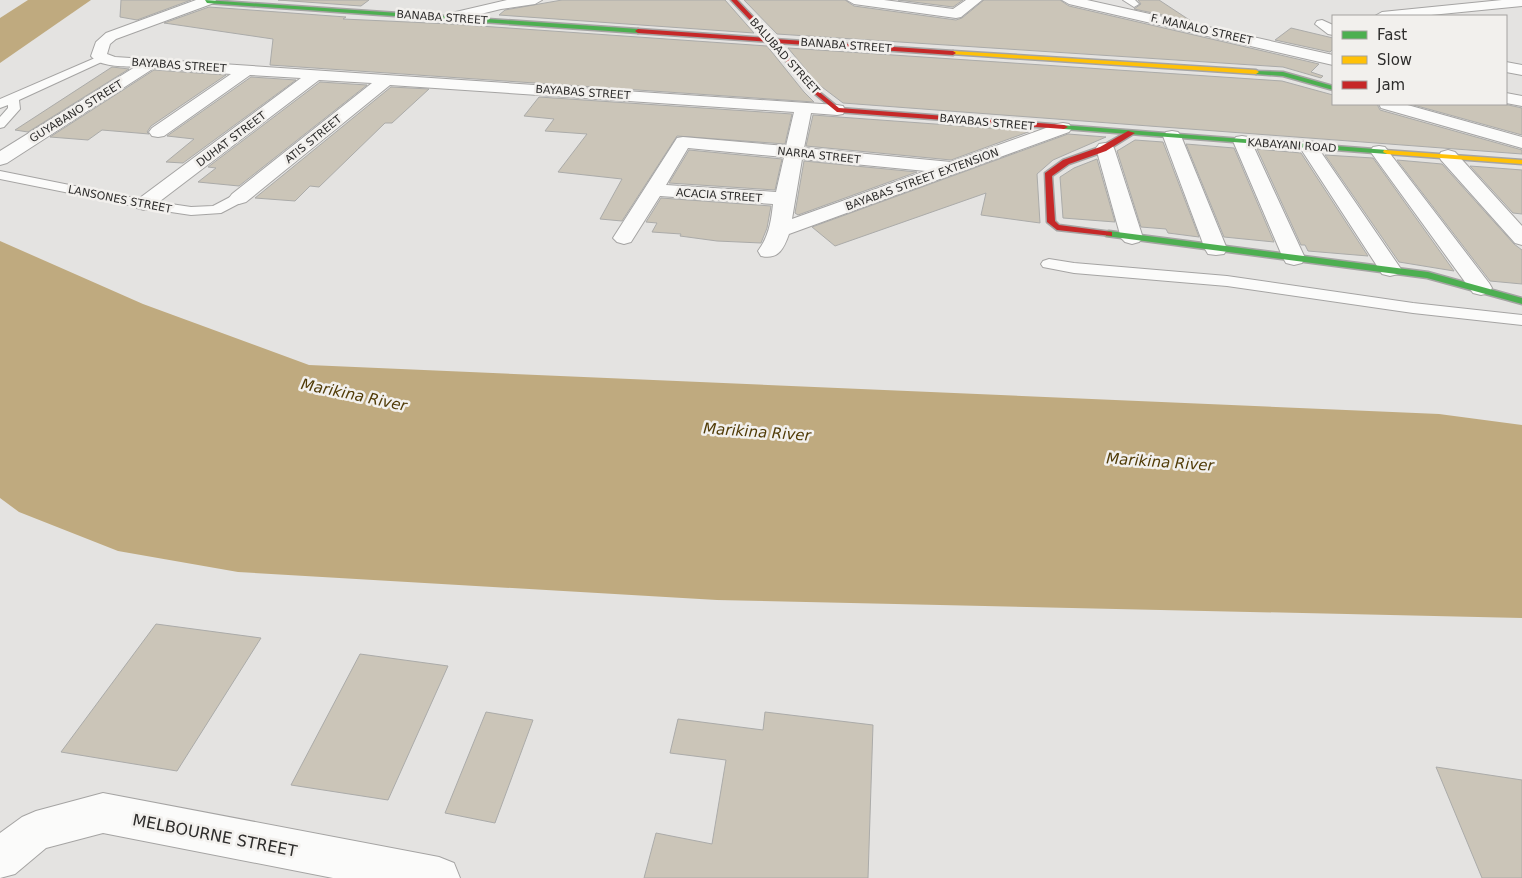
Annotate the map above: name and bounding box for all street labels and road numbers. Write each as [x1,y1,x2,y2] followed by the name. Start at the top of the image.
[396,8,488,27] street label: BANABA STREET
[1150,11,1254,48] street label: F. MANALO STREET
[747,16,822,97] street label: BALUBAD STREET
[800,36,892,55] street label: BANABA STREET
[131,56,227,75] street label: BAYABAS STREET
[27,77,125,145] street label: GUYABANO STREET
[535,83,631,102] street label: BAYABAS STREET
[194,109,269,170] street label: DUHAT STREET
[282,112,344,166] street label: ATIS STREET
[939,112,1035,133] street label: BAYABAS STREET
[1247,136,1337,155] street label: KABAYANI ROAD
[777,145,861,166] street label: NARRA STREET
[844,146,1000,213] street label: BAYABAS STREET EXTENSION
[67,183,173,216] street label: LANSONES STREET
[675,186,763,205] street label: ACACIA STREET
[131,810,299,861] street label: MELBOURNE STREET

